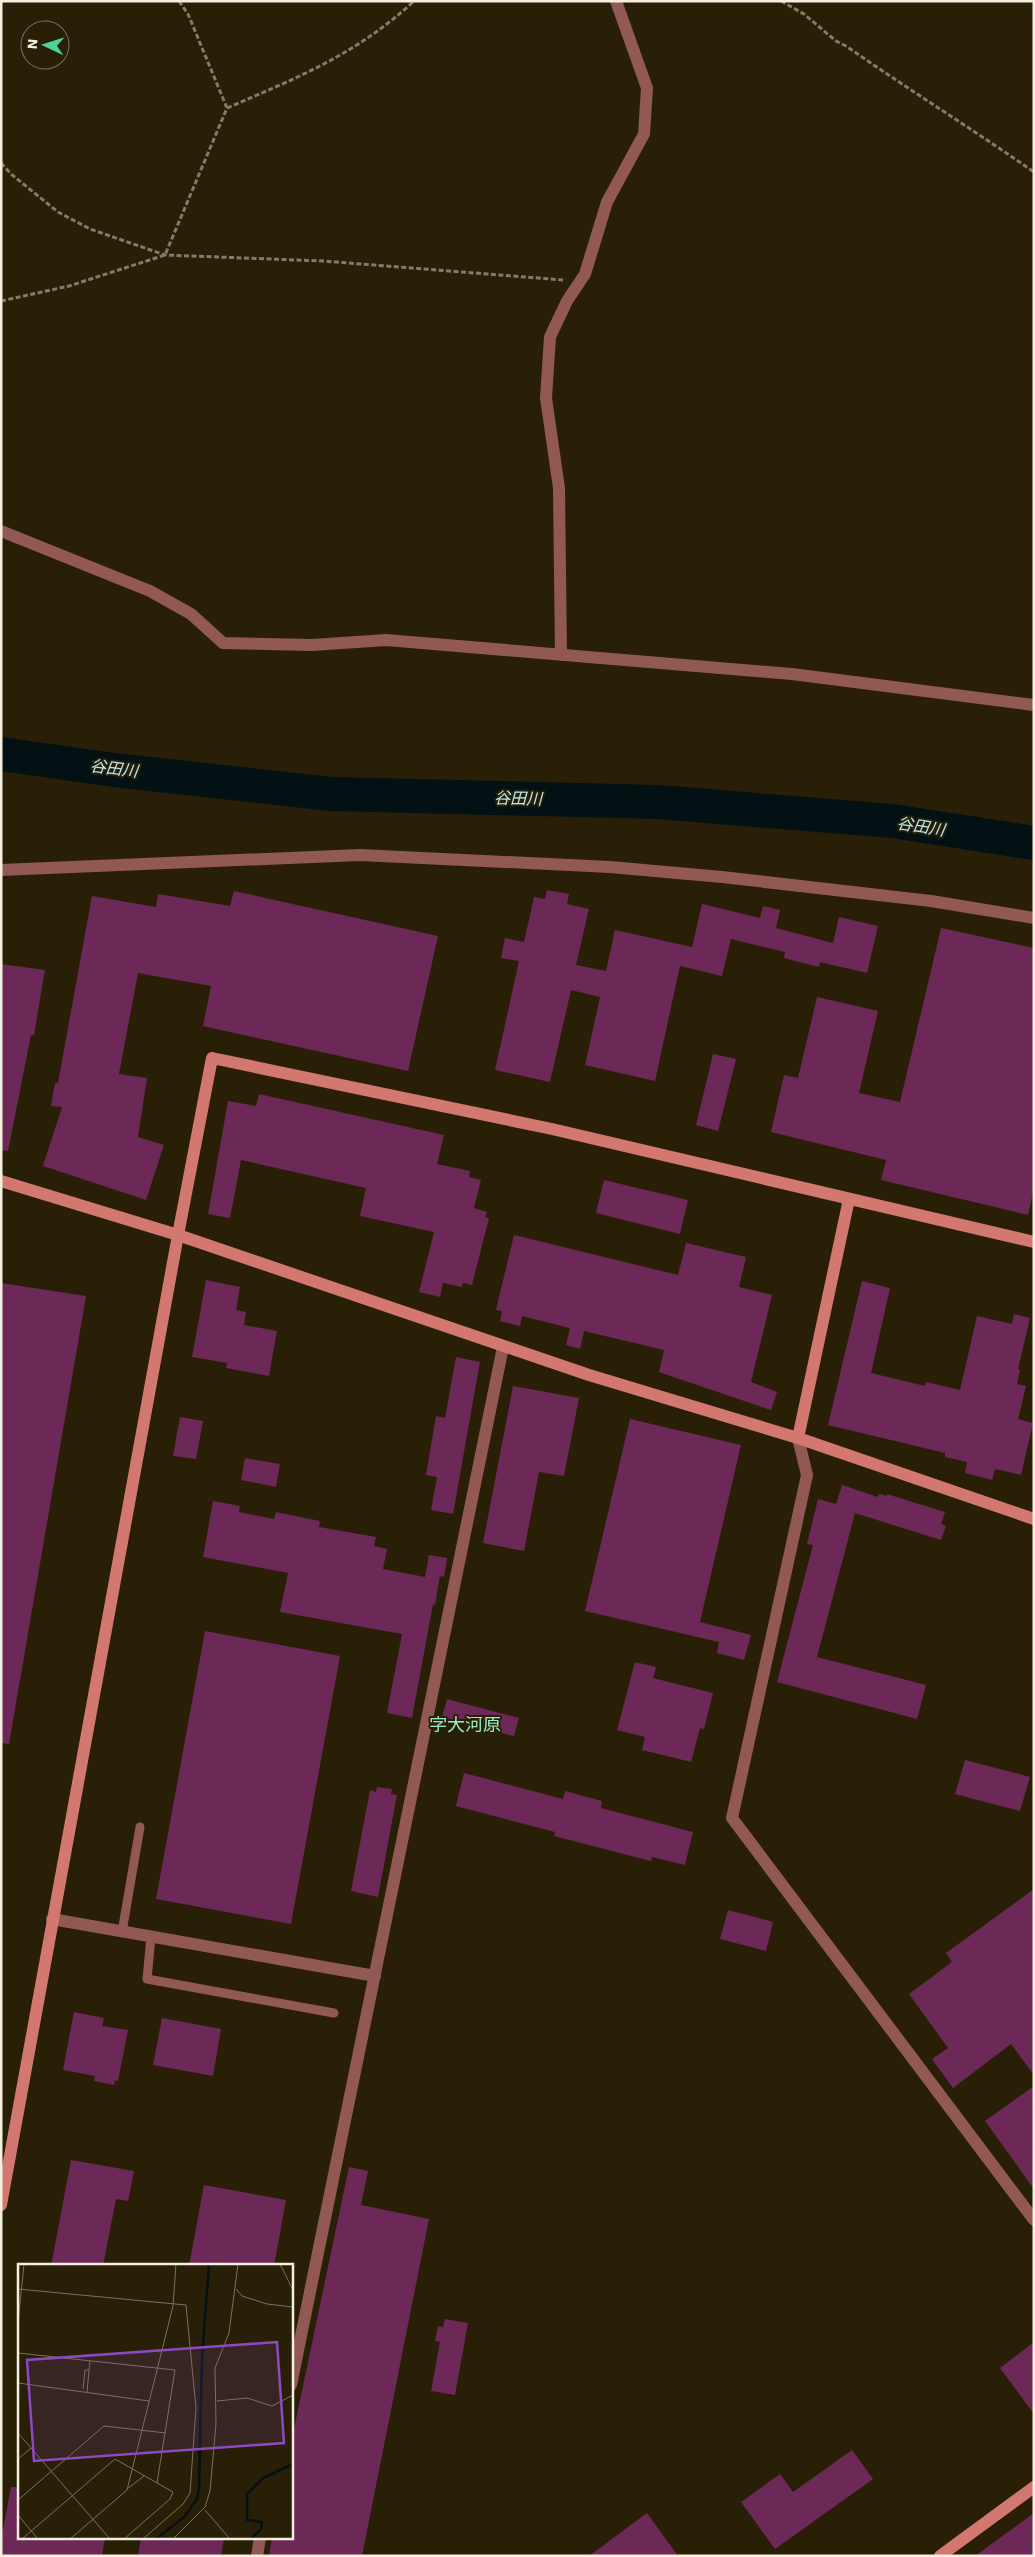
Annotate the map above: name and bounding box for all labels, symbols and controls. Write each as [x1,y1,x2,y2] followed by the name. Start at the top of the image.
[20,20,70,70] north arrow
[24,38,40,50] text: N
[89,756,141,781] water label: 谷田川
[494,789,544,808] water label: 谷田川
[896,813,948,840] water label: 谷田川
[429,1714,501,1735] district label: 字大河原
[18,2264,292,2540] inset map

